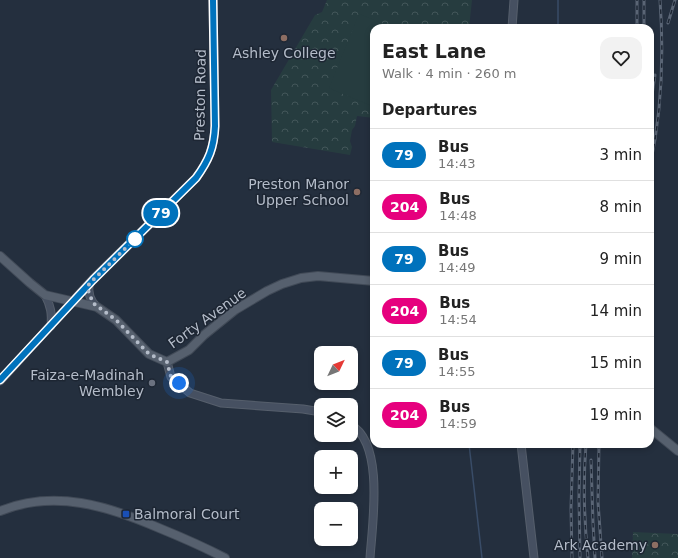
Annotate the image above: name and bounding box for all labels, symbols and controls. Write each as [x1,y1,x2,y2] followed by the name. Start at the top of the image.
[279,33,289,43] marker: Ashley College
[600,37,642,79] button: heart
[382,40,486,62] text: East Lane
[232,45,336,61] place label: Ashley College
[191,49,209,141] street label: Preston Road
[382,66,516,81] text: Walk · 4 min · 260 m
[382,101,477,119] text: Departures
[438,138,469,156] text: Bus
[599,146,642,164] text: 3 min
[394,147,414,163] text: 79
[438,156,475,171] text: 14:43
[248,176,349,208] place label: Preston Manor Upper School
[352,187,362,197] marker: Preston Manor Upper School
[439,190,470,208] text: Bus
[599,198,642,216] text: 8 min
[390,199,419,215] text: 204
[143,200,179,226] line badge: 79
[151,205,171,221] text: 79
[439,208,477,223] text: 14:48
[126,230,144,248] unlabelled marker
[438,242,469,260] text: Bus
[599,250,642,268] text: 9 min
[394,251,414,267] text: 79
[438,260,475,275] text: 14:49
[165,284,249,352] street label: Forty Avenue
[439,294,470,312] text: Bus
[590,302,642,320] text: 14 min
[390,303,419,319] text: 204
[439,312,477,327] text: 14:54
[314,346,358,390] north arrow
[314,346,358,546] map controls
[438,346,469,364] text: Bus
[590,354,642,372] text: 15 min
[394,355,414,371] text: 79
[438,364,475,379] text: 14:55
[30,367,144,399] place label: Faiza-e-Madinah Wembley
[169,373,189,393] your location
[147,378,157,388] marker: Faiza-e-Madinah Wembley
[314,398,358,442] button: layers
[439,398,470,416] text: Bus
[590,406,642,424] text: 19 min
[390,407,419,423] text: 204
[439,416,477,431] text: 14:59
[314,450,358,494] button: +
[314,502,358,546] button: −
[134,506,240,522] place label: Balmoral Court
[121,509,131,519] marker: Balmoral Court
[554,537,647,553] place label: Ark Academy
[650,540,660,550] marker: Ark Academy

